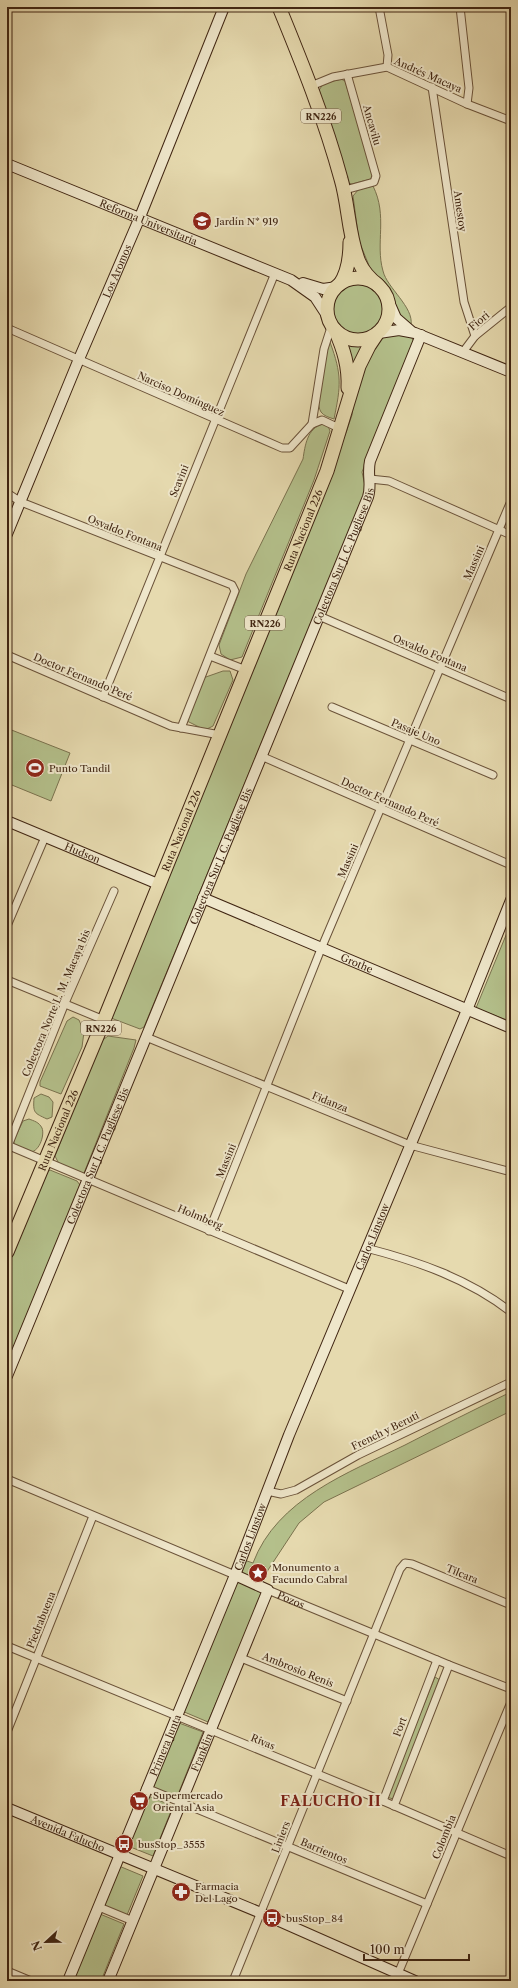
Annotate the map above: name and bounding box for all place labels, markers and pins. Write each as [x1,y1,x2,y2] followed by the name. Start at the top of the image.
[191,210,213,232] school or university icon: Jardín N* 919
[214,215,279,228] place label: Jardín N* 919
[24,757,46,779] sports icon: Punto Tandil
[49,762,110,775] place label: Punto Tandil
[272,1561,347,1586] place label: Monumento a Facundo Cabral
[247,1562,269,1584] place icon: Monumento a Facundo Cabral
[153,1789,223,1814] place label: Supermercado Oriental Asia
[128,1790,150,1812] supermarket icon: Supermercado Oriental Asia
[113,1833,135,1855] bus stop icon: busStop_3555
[138,1838,205,1851] place label: busStop_3555
[195,1880,240,1905] place label: Farmacia Del Lago
[170,1881,192,1903] pharmacy icon: Farmacia Del Lago
[261,1907,283,1929] bus stop icon: busStop_84
[286,1912,343,1925] place label: busStop_84

